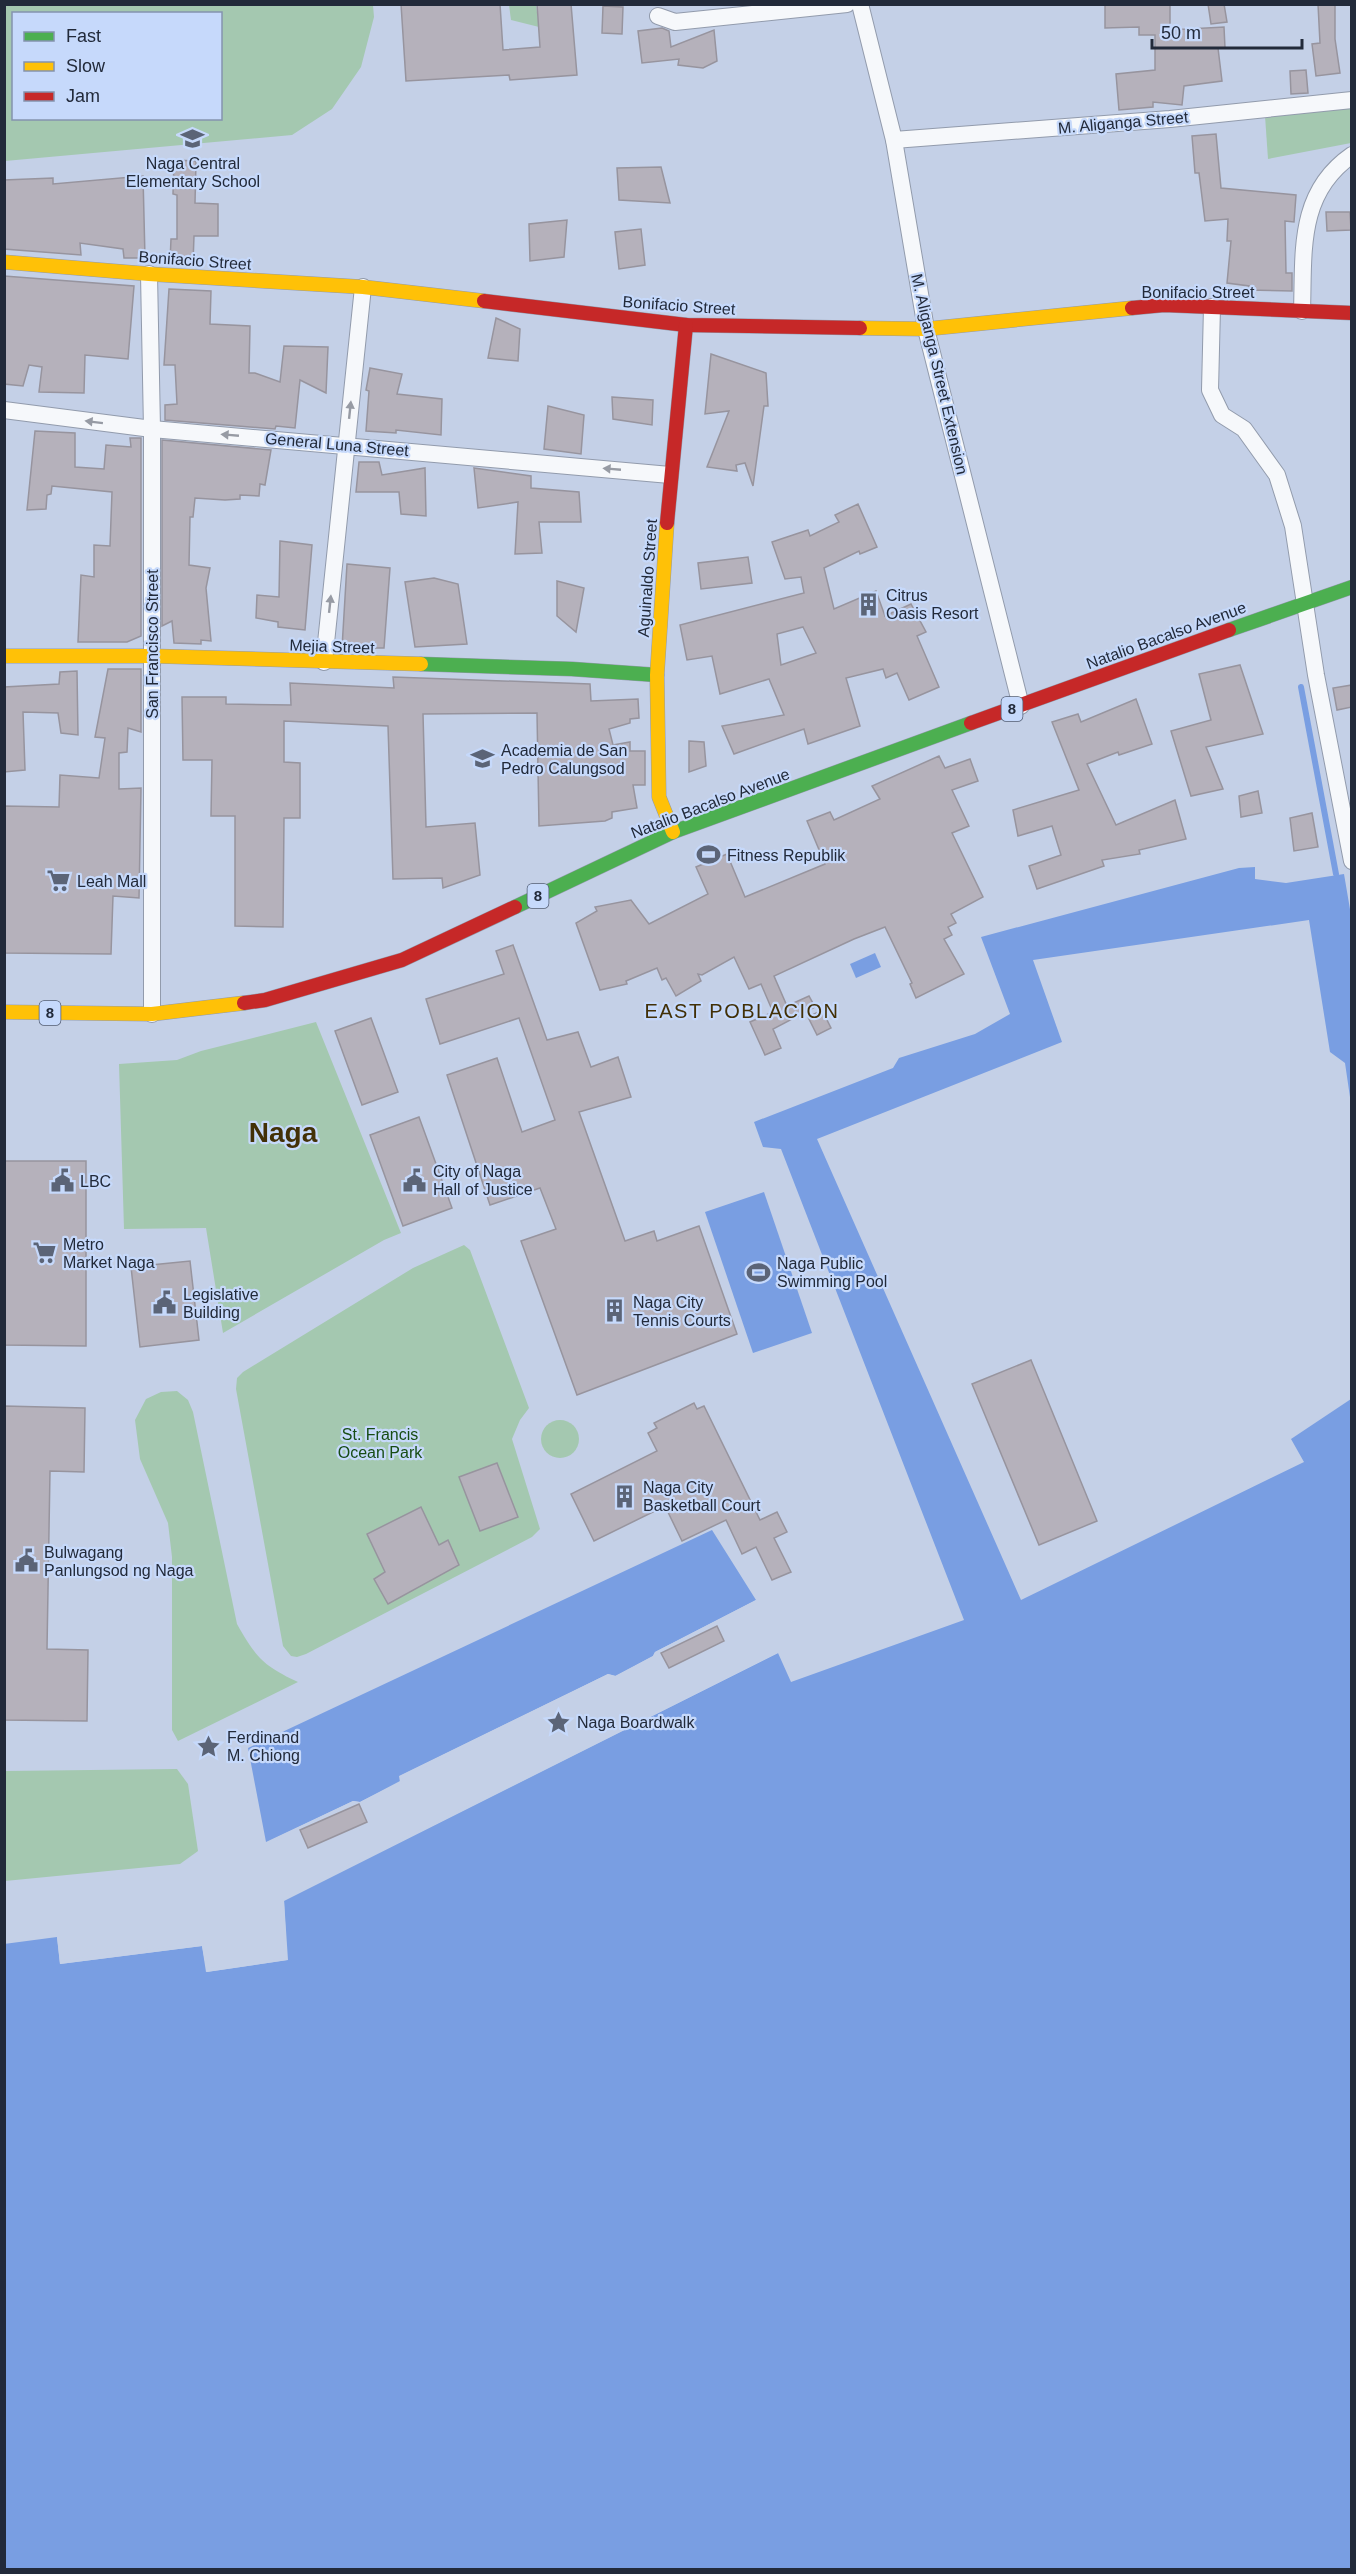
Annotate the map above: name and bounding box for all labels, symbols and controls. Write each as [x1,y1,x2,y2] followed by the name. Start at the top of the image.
[12,12,222,120] legend
[1152,12,1302,50] scale bar
[1161,23,1201,43] text: 50 m
[66,26,101,46] text: Fast
[66,56,106,76] text: Slow
[66,86,100,106] text: Jam
[1057,108,1189,137] street label: M. Aliganga Street
[180,125,206,151] school or university icon: Naga Central Elementary School
[126,155,260,190] place label: Naga Central Elementary School
[138,248,252,273] street label: Bonifacio Street
[908,272,971,476] street label: M. Aliganga Street Extension
[1142,284,1255,301] street label: Bonifacio Street
[622,293,736,318] street label: Bonifacio Street
[345,401,355,420] one-way arrow
[84,417,103,426] one-way arrow
[220,430,239,440] one-way arrow
[264,430,410,459] street label: General Luna Street
[603,464,622,474] one-way arrow
[635,518,660,638] street label: Aguinaldo Street
[144,569,161,719] street label: San Francisco Street
[886,587,979,622] place label: Citrus Oasis Resort
[855,591,881,617] building icon: Citrus Oasis Resort
[325,595,335,614] one-way arrow
[1084,599,1248,672] street label: Natalio Bacalso Avenue
[289,637,375,657] street label: Mejia Street
[1002,697,1022,721] road number: 8
[501,742,627,777] place label: Academia de San Pedro Calungsod
[470,746,496,772] school or university icon: Academia de San Pedro Calungsod
[628,765,792,842] street label: Natalio Bacalso Avenue
[696,842,722,868] sports icon: Fitness Republik
[727,847,846,864] place label: Fitness Republik
[46,868,72,894] supermarket icon: Leah Mall
[77,873,146,890] place label: Leah Mall
[528,884,548,908] road number: 8
[644,1000,840,1022] district label: EAST POBLACION
[40,1001,60,1025] road number: 8
[249,1117,318,1148] district label: Naga
[433,1163,533,1198] place label: City of Naga Hall of Justice
[402,1167,428,1193] public building icon: City of Naga Hall of Justice
[49,1168,75,1194] public building icon: LBC
[80,1173,111,1190] place label: LBC
[63,1236,155,1271] place label: Metro Market Naga
[32,1240,58,1266] supermarket icon: Metro Market Naga
[777,1255,887,1290] place label: Naga Public Swimming Pool
[746,1259,772,1285] sports icon: Naga Public Swimming Pool
[183,1286,259,1321] place label: Legislative Building
[152,1290,178,1316] public building icon: Legislative Building
[633,1294,731,1329] place label: Naga City Tennis Courts
[602,1298,628,1324] building icon: Naga City Tennis Courts
[338,1426,423,1461] park label: St. Francis Ocean Park
[643,1479,761,1514] place label: Naga City Basketball Court
[612,1483,638,1509] building icon: Naga City Basketball Court
[44,1544,194,1579] place label: Bulwagang Panlungsod ng Naga
[13,1548,39,1574] public building icon: Bulwagang Panlungsod ng Naga
[546,1709,572,1735] place icon: Naga Boardwalk
[577,1714,695,1731] place label: Naga Boardwalk
[227,1729,300,1764] place label: Ferdinand M. Chiong
[196,1733,222,1759] place icon: Ferdinand M. Chiong

